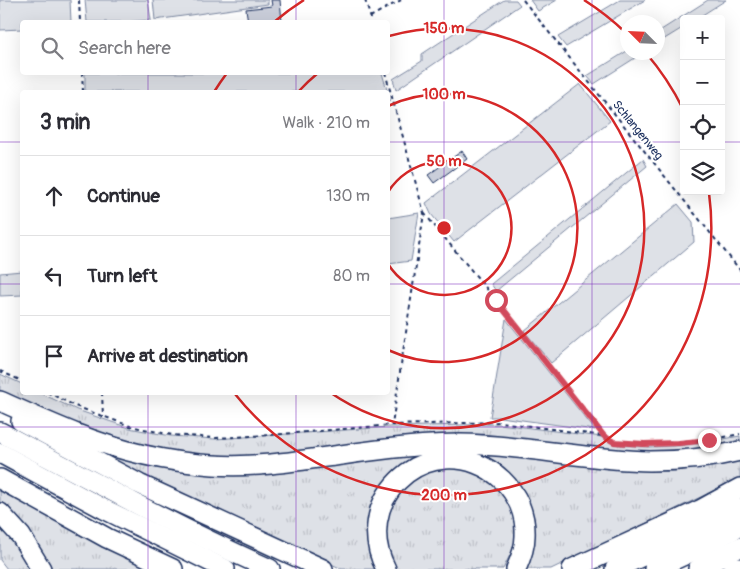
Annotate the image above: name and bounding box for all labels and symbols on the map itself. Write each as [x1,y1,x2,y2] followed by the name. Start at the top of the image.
[620,15,665,60] north arrow
[424,19,464,38] text: 150 m
[423,85,465,104] text: 100 m
[609,98,666,163] street label: Schlangenweg
[427,152,461,171] text: 50 m
[435,219,453,237] centre of rings
[485,289,508,312] route start
[698,429,721,452] route end
[421,486,467,505] text: 200 m

